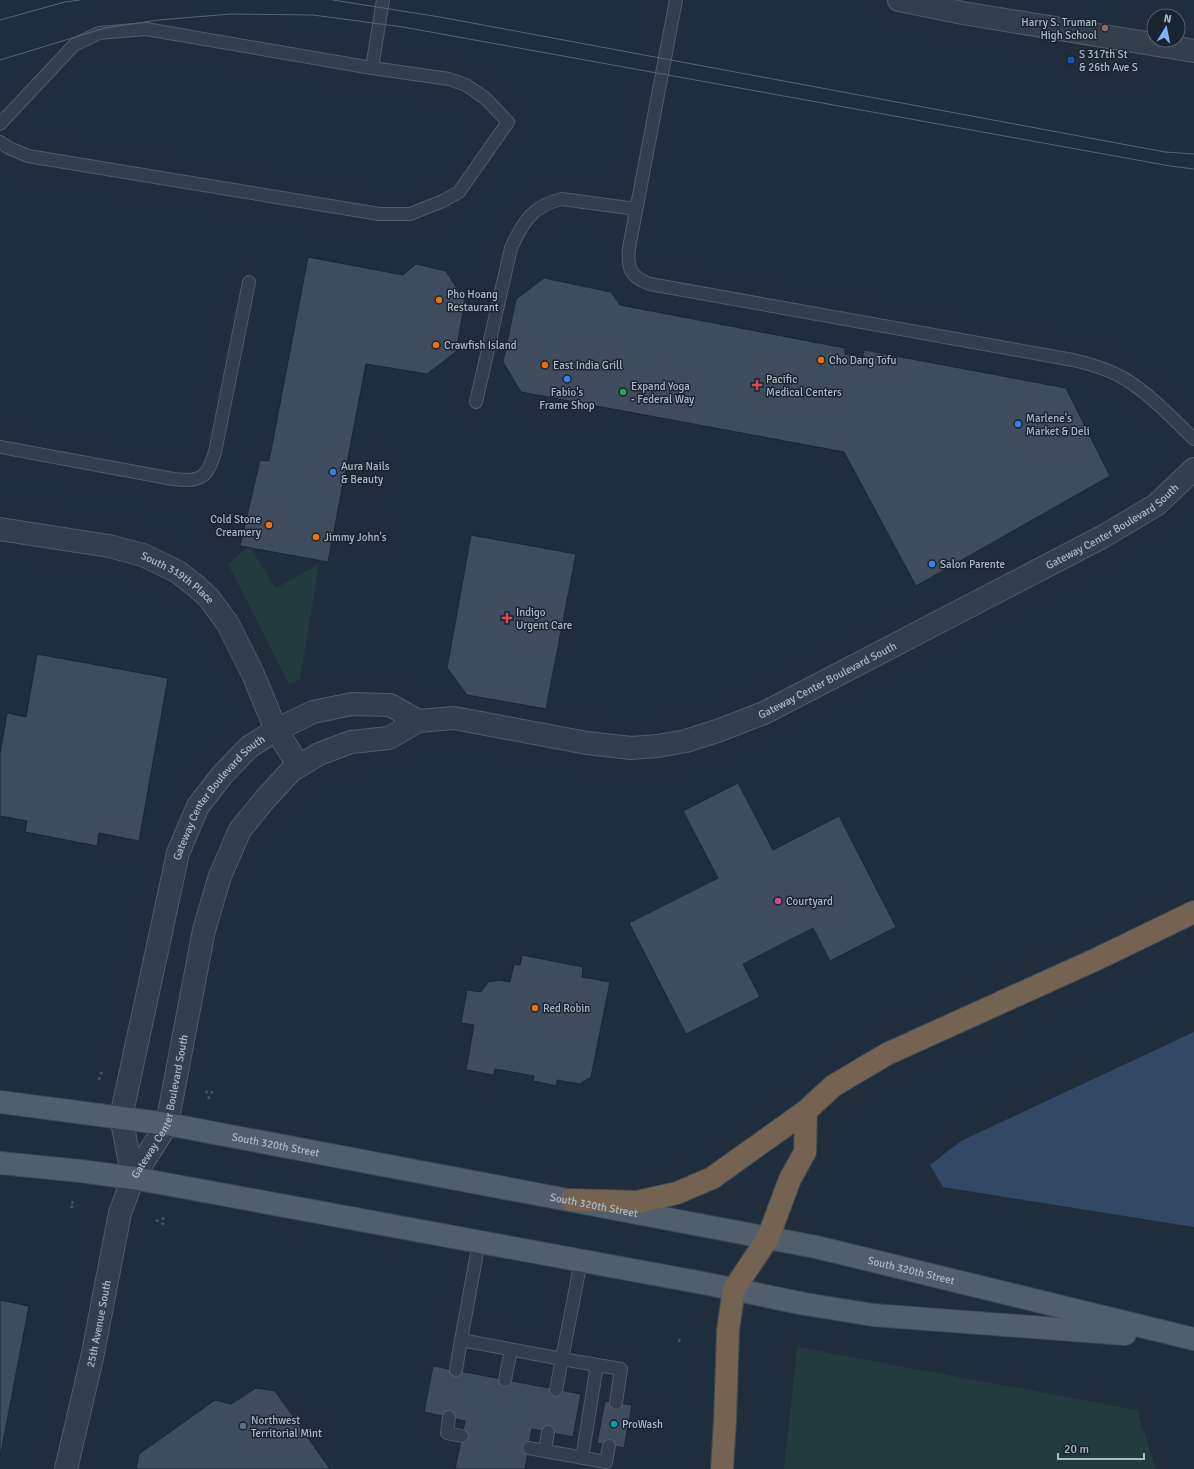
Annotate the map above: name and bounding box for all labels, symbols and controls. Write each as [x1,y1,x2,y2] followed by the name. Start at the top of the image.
[1146,8,1186,48] north arrow
[1163,12,1173,26] text: N
[1021,16,1097,42] place label: Harry S. Truman High School
[1100,23,1110,33] marker: Harry S. Truman High School
[1079,48,1138,74] place label: S 317th St & 26th Ave S
[1066,55,1076,65] marker: S 317th St & 26th Ave S
[447,288,499,314] place label: Pho Hoang Restaurant
[434,295,444,305] marker: Pho Hoang Restaurant
[444,339,517,352] place label: Crawfish Island
[431,340,441,350] marker: Crawfish Island
[829,354,896,367] place label: Cho Dang Tofu
[816,355,826,365] marker: Cho Dang Tofu
[553,359,622,372] place label: East India Grill
[540,360,550,370] marker: East India Grill
[766,373,842,399] place label: Pacific Medical Centers
[562,374,572,384] marker: Fabio's Frame Shop
[751,379,763,391] marker: Pacific Medical Centers
[631,380,695,406] place label: Expand Yoga - Federal Way
[539,386,595,412] place label: Fabio's Frame Shop
[618,387,628,397] marker: Expand Yoga - Federal Way
[1026,412,1090,438] place label: Marlene's Market & Deli
[1013,419,1023,429] marker: Marlene's Market & Deli
[341,460,390,486] place label: Aura Nails & Beauty
[328,467,338,477] marker: Aura Nails & Beauty
[1044,481,1181,572] street label: Gateway Center Boulevard South
[210,513,262,539] place label: Cold Stone Creamery
[264,520,274,530] marker: Cold Stone Creamery
[324,531,387,544] place label: Jimmy John's
[311,532,321,542] marker: Jimmy John's
[139,549,217,606] street label: South 319th Place
[940,558,1005,571] place label: Salon Parente
[927,559,937,569] marker: Salon Parente
[516,606,572,632] place label: Indigo Urgent Care
[501,612,513,624] marker: Indigo Urgent Care
[757,639,899,722] street label: Gateway Center Boulevard South
[171,733,268,861] street label: Gateway Center Boulevard South
[786,895,833,908] place label: Courtyard
[773,896,783,906] marker: Courtyard
[543,1002,590,1015] place label: Red Robin
[530,1003,540,1013] marker: Red Robin
[128,1033,191,1181] street label: Gateway Center Boulevard South
[231,1130,321,1160] street label: South 320th Street
[549,1191,639,1220] street label: South 320th Street
[866,1254,956,1288] street label: South 320th Street
[84,1279,114,1369] street label: 25th Avenue South
[251,1414,322,1440] place label: Northwest Territorial Mint
[622,1418,663,1431] place label: ProWash
[609,1419,619,1429] marker: ProWash
[238,1421,248,1431] marker: Northwest Territorial Mint
[1058,1435,1144,1461] scale bar
[1064,1442,1089,1457] text: 20 m

